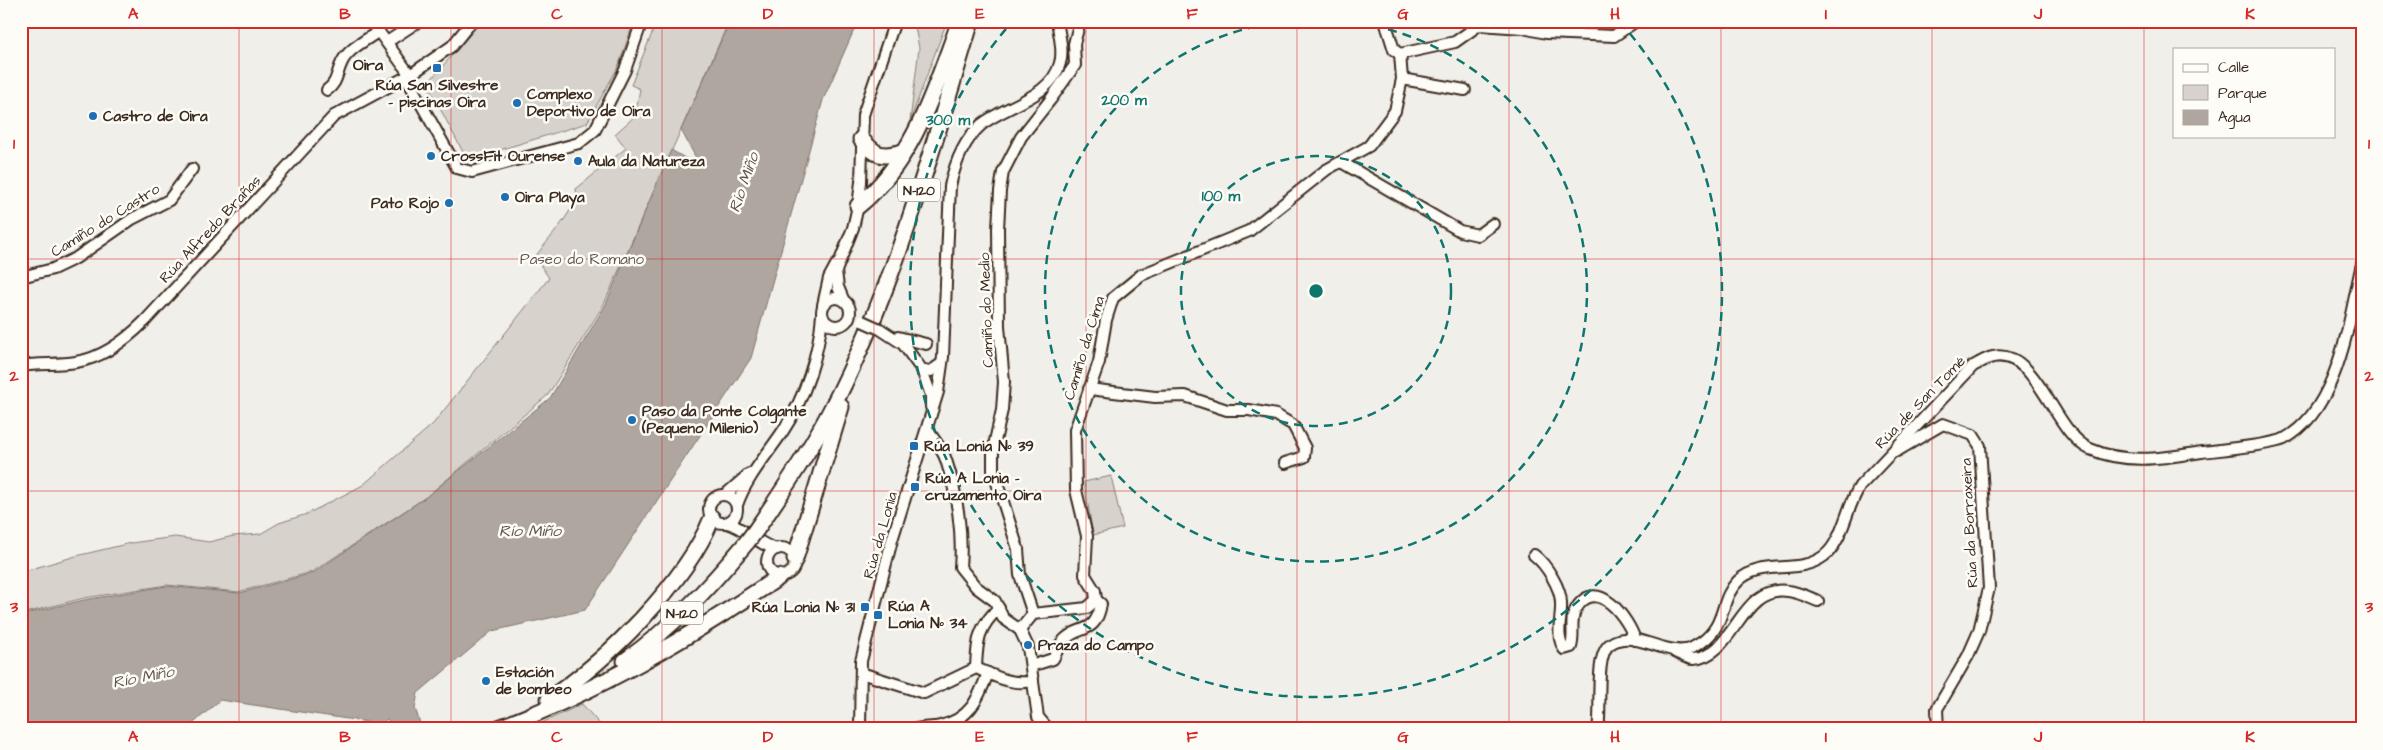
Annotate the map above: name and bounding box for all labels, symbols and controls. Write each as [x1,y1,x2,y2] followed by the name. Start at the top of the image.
[128,3,139,25] text: A
[339,3,351,25] text: B
[551,3,563,25] text: C
[763,3,774,25] text: D
[975,3,985,25] text: E
[1186,3,1198,25] text: F
[1397,3,1409,25] text: G
[1610,3,1620,25] text: H
[1825,3,1827,25] text: I
[2033,3,2043,25] text: J
[2245,3,2255,25] text: K
[2173,48,2336,138] legend
[353,54,384,76] district label: Oira
[2218,57,2249,78] text: Calle
[431,62,443,74] marker: Rúa San Silvestre - piscinas Oira
[376,75,498,113] place label: Rúa San Silvestre - piscinas Oira
[2218,83,2267,104] text: Parque
[527,84,651,122] place label: Complexo Deportivo de Oira
[1100,90,1147,111] text: 200 m
[511,97,523,109] marker: Complexo Deportivo de Oira
[103,106,208,127] place label: Castro de Oira
[2218,107,2251,129] text: Agua
[87,110,99,122] marker: Castro de Oira
[925,110,970,131] text: 300 m
[13,133,16,155] text: 1
[2368,133,2371,155] text: 1
[441,146,565,167] place label: CrossFit Ourense
[723,149,765,215] water label: Río Miño
[425,150,437,162] marker: CrossFit Ourense
[588,151,705,172] place label: Aula da Natureza
[572,155,584,167] marker: Aula da Natureza
[155,170,266,288] street label: Rúa Alfredo Brañas
[47,178,164,262] street label: Camiño do Castro
[898,178,940,202] road number: N-120
[1202,186,1241,207] text: 100 m
[515,187,585,209] place label: Oira Playa
[499,191,511,203] marker: Oira Playa
[371,193,440,214] place label: Pato Rojo
[443,197,455,209] marker: Pato Rojo
[520,249,644,270] park label: Paseo do Romano
[974,251,999,368] street label: Camiño do Medio
[1307,282,1325,300] centre of rings
[1059,293,1110,403] street label: Camiño da Cima
[1870,351,1970,454] street label: Rúa de San Tomé
[8,365,19,387] text: 2
[2363,365,2374,387] text: 2
[641,401,807,439] place label: Paso da Ponte Colgante (Pequeno Milenio)
[626,414,638,426] marker: Paso da Ponte Colgante (Pequeno Milenio)
[924,436,1034,457] place label: Rúa Lonia Nº 39
[908,440,920,452] marker: Rúa Lonia Nº 39
[1956,457,1983,588] street label: Rúa da Borraxeira
[925,468,1042,506] place label: Rúa A Lonia - cruzamento Oira
[909,481,921,493] marker: Rúa A Lonia - cruzamento Oira
[858,489,903,581] street label: Rúa da Lonia
[499,520,562,542] water label: Río Miño
[9,596,19,618] text: 3
[888,596,968,634] place label: Rúa A Lonia Nº 34
[2364,596,2374,618] text: 3
[752,597,855,618] place label: Rúa Lonia Nº 31
[859,601,871,613] marker: Rúa Lonia Nº 31
[661,602,703,624] road number: N-120
[872,609,884,621] marker: Rúa A Lonia Nº 34
[1038,635,1154,656] place label: Praza do Campo
[1022,639,1034,651] marker: Praza do Campo
[111,660,177,694] water label: Río Miño
[495,662,572,700] place label: Estación de bombeo
[480,675,492,687] marker: Estación de bombeo
[128,726,139,748] text: A
[339,726,351,748] text: B
[551,726,563,748] text: C
[763,726,774,748] text: D
[975,726,985,748] text: E
[1186,726,1198,748] text: F
[1397,726,1409,748] text: G
[1610,726,1620,748] text: H
[1825,726,1827,748] text: I
[2033,726,2043,748] text: J
[2245,726,2255,748] text: K

